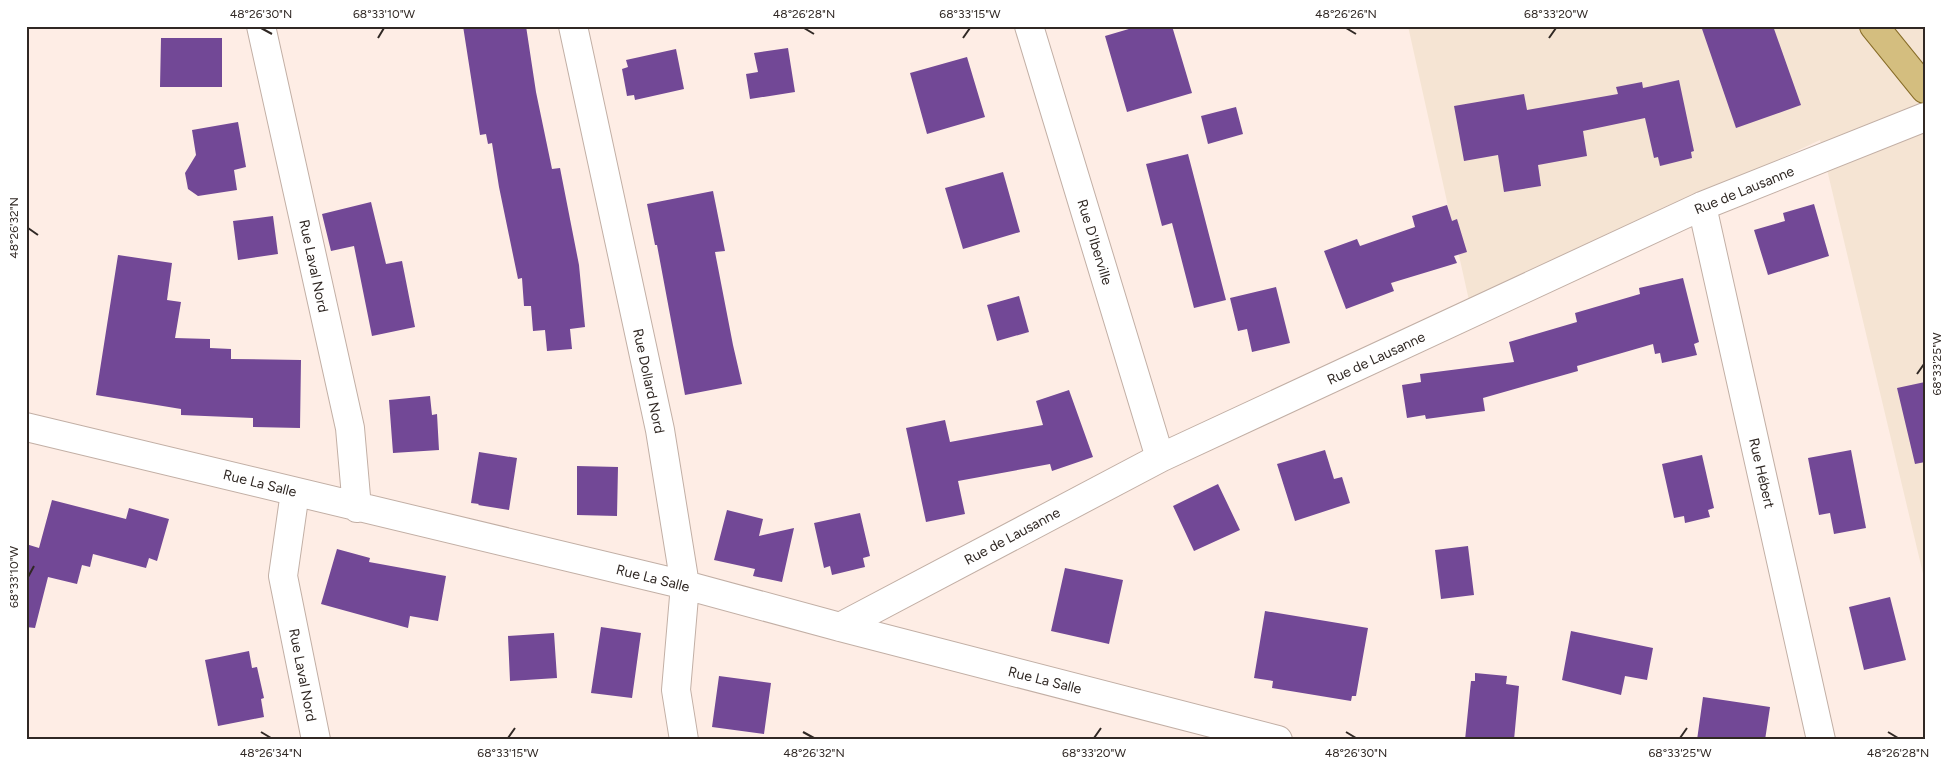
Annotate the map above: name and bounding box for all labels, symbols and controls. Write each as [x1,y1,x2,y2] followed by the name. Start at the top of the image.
[230,7,292,21] text: 48°26'30"N
[353,7,416,21] text: 68°33'10"W
[773,7,835,21] text: 48°26'28"N
[939,7,1001,21] text: 68°33'15"W
[1315,7,1377,21] text: 48°26'26"N
[1524,7,1588,21] text: 68°33'20"W
[1692,163,1797,218] street label: Rue de Lausanne
[7,197,21,259] text: 48°26'32"N
[1073,197,1116,287] street label: Rue D'Iberville
[295,218,332,314] street label: Rue Laval Nord
[629,327,668,435] street label: Rue Dollard Nord
[1325,328,1428,389] street label: Rue de Lausanne
[1930,332,1944,396] text: 68°33'25"W
[1745,436,1778,510] street label: Rue Hébert
[221,466,299,501] street label: Rue La Salle
[961,504,1063,569] street label: Rue de Lausanne
[7,545,21,608] text: 68°33'10"W
[614,561,692,596] street label: Rue La Salle
[285,627,320,723] street label: Rue Laval Nord
[1006,663,1084,698] street label: Rue La Salle
[240,746,302,760] text: 48°26'34"N
[477,746,539,760] text: 68°33'15"W
[783,746,845,760] text: 48°26'32"N
[1062,746,1126,760] text: 68°33'20"W
[1325,746,1387,760] text: 48°26'30"N
[1648,746,1712,760] text: 68°33'25"W
[1867,746,1929,760] text: 48°26'28"N

